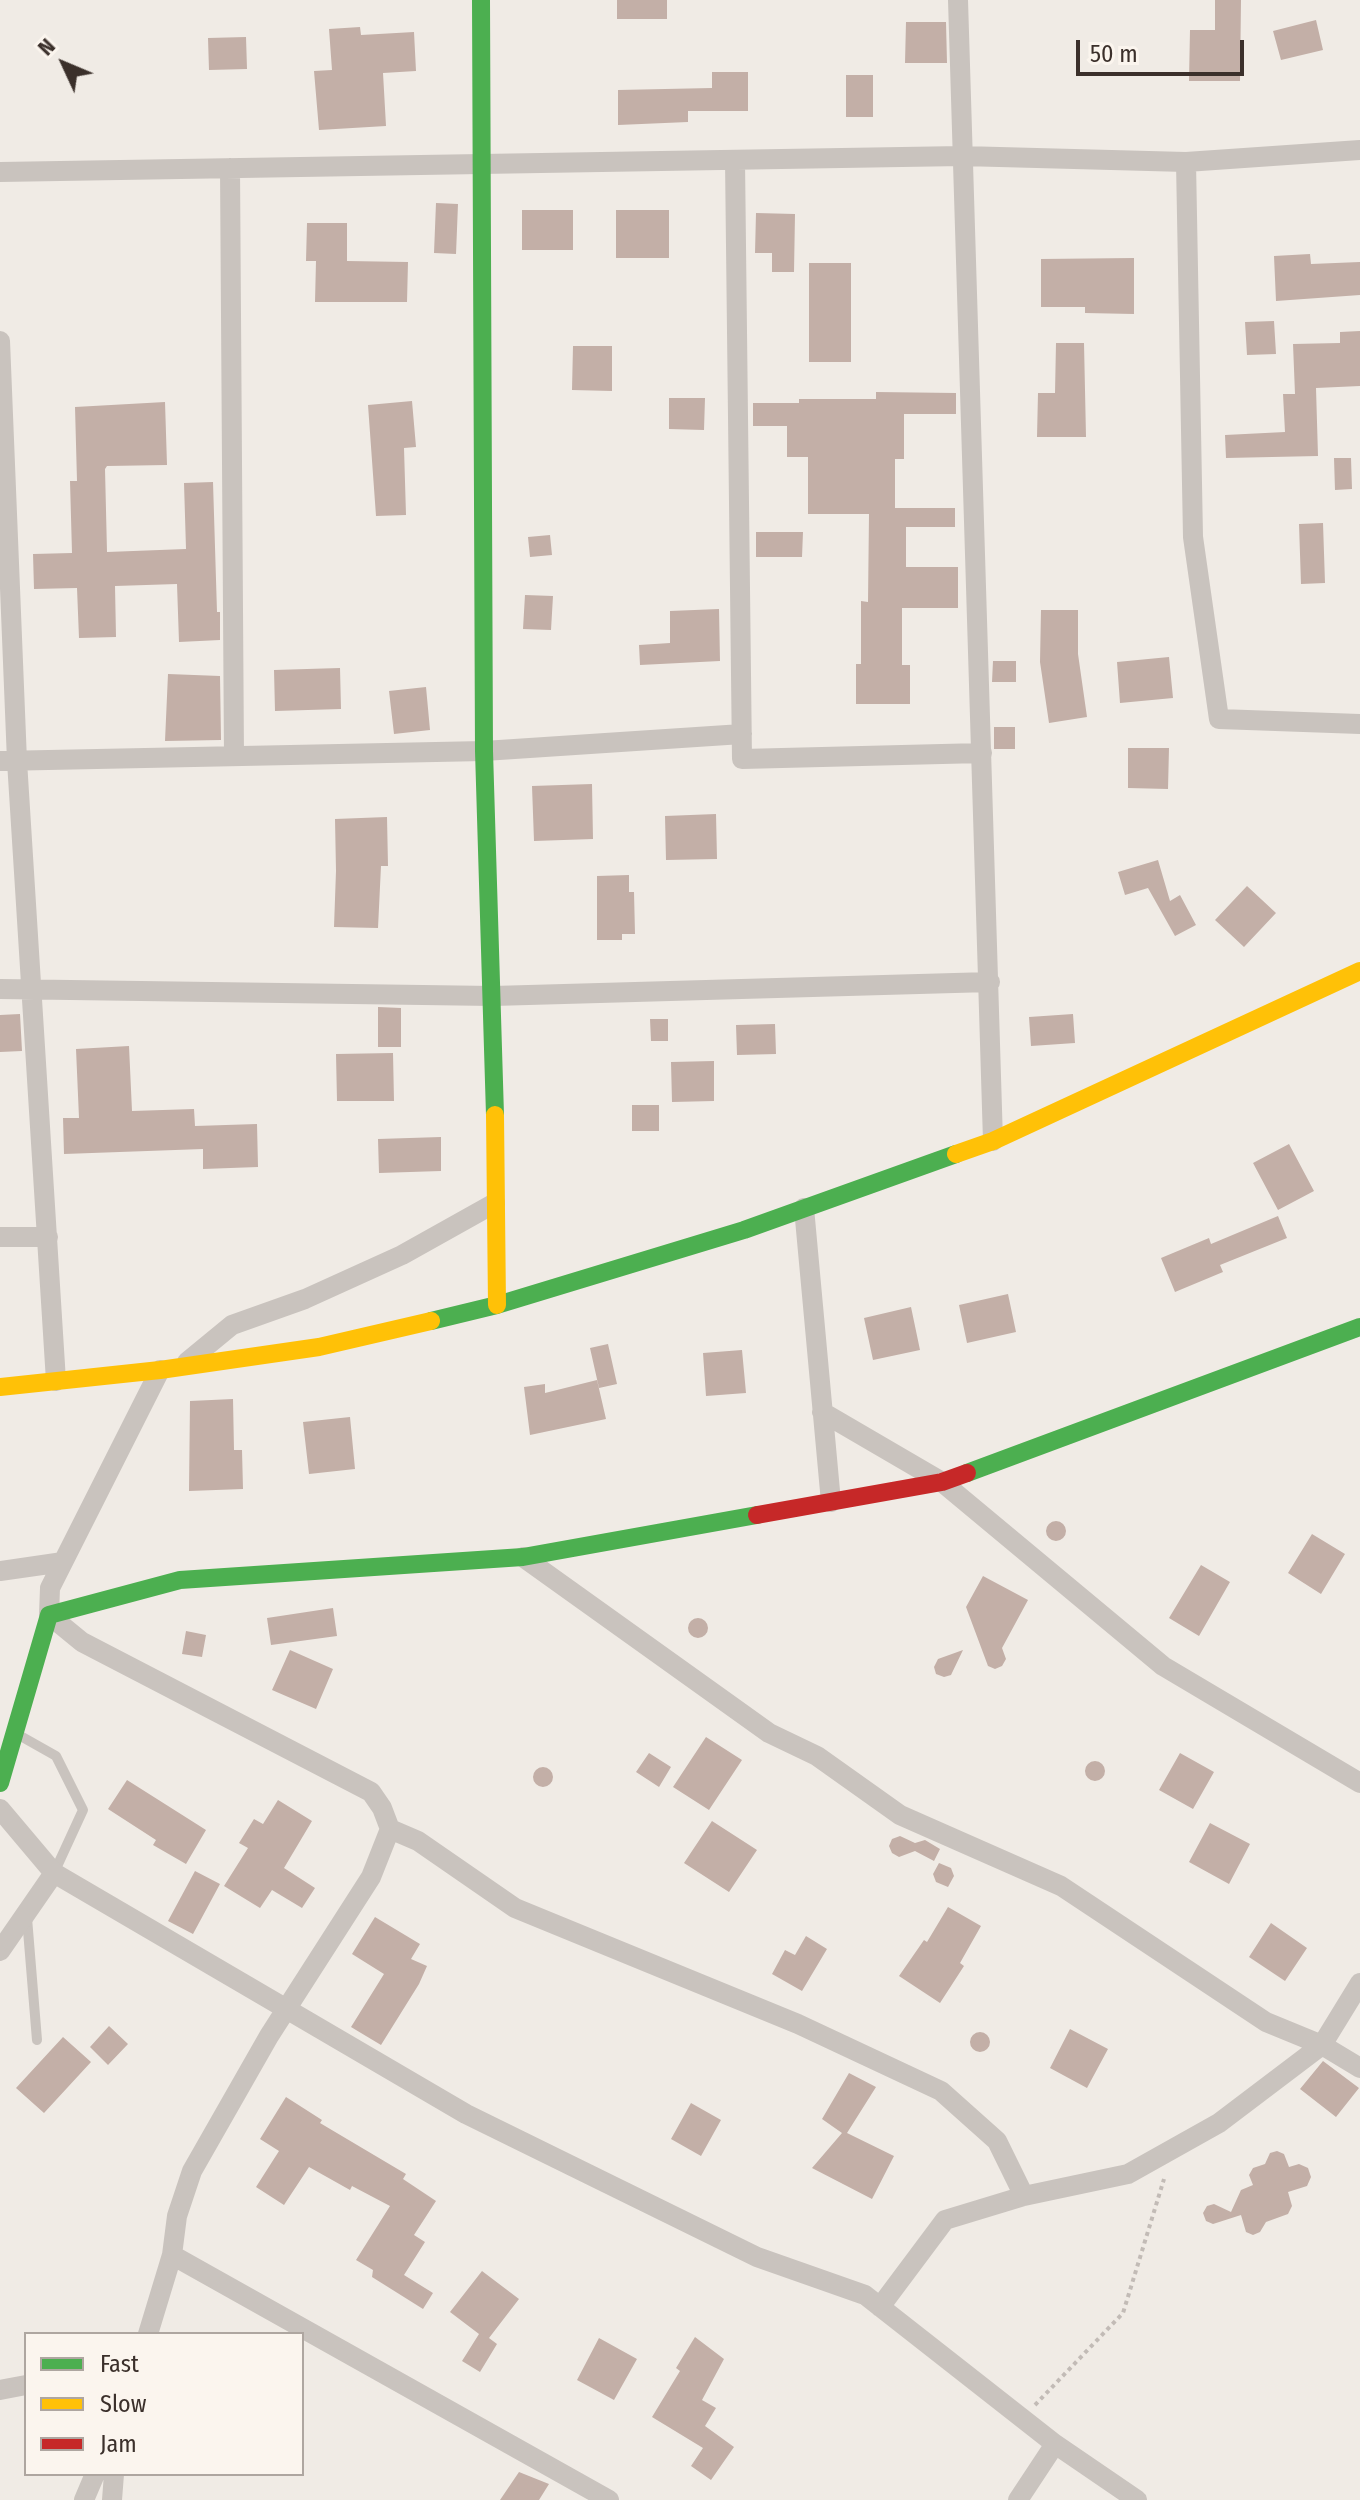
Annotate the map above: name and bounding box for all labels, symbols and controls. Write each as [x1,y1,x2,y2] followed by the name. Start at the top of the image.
[24,24,104,104] north arrow
[1080,24,1248,74] scale bar
[32,33,61,61] text: N
[1090,40,1138,68] text: 50 m
[24,2332,304,2476] legend
[100,2350,139,2378] text: Fast
[100,2390,146,2418] text: Slow
[100,2430,137,2458] text: Jam

